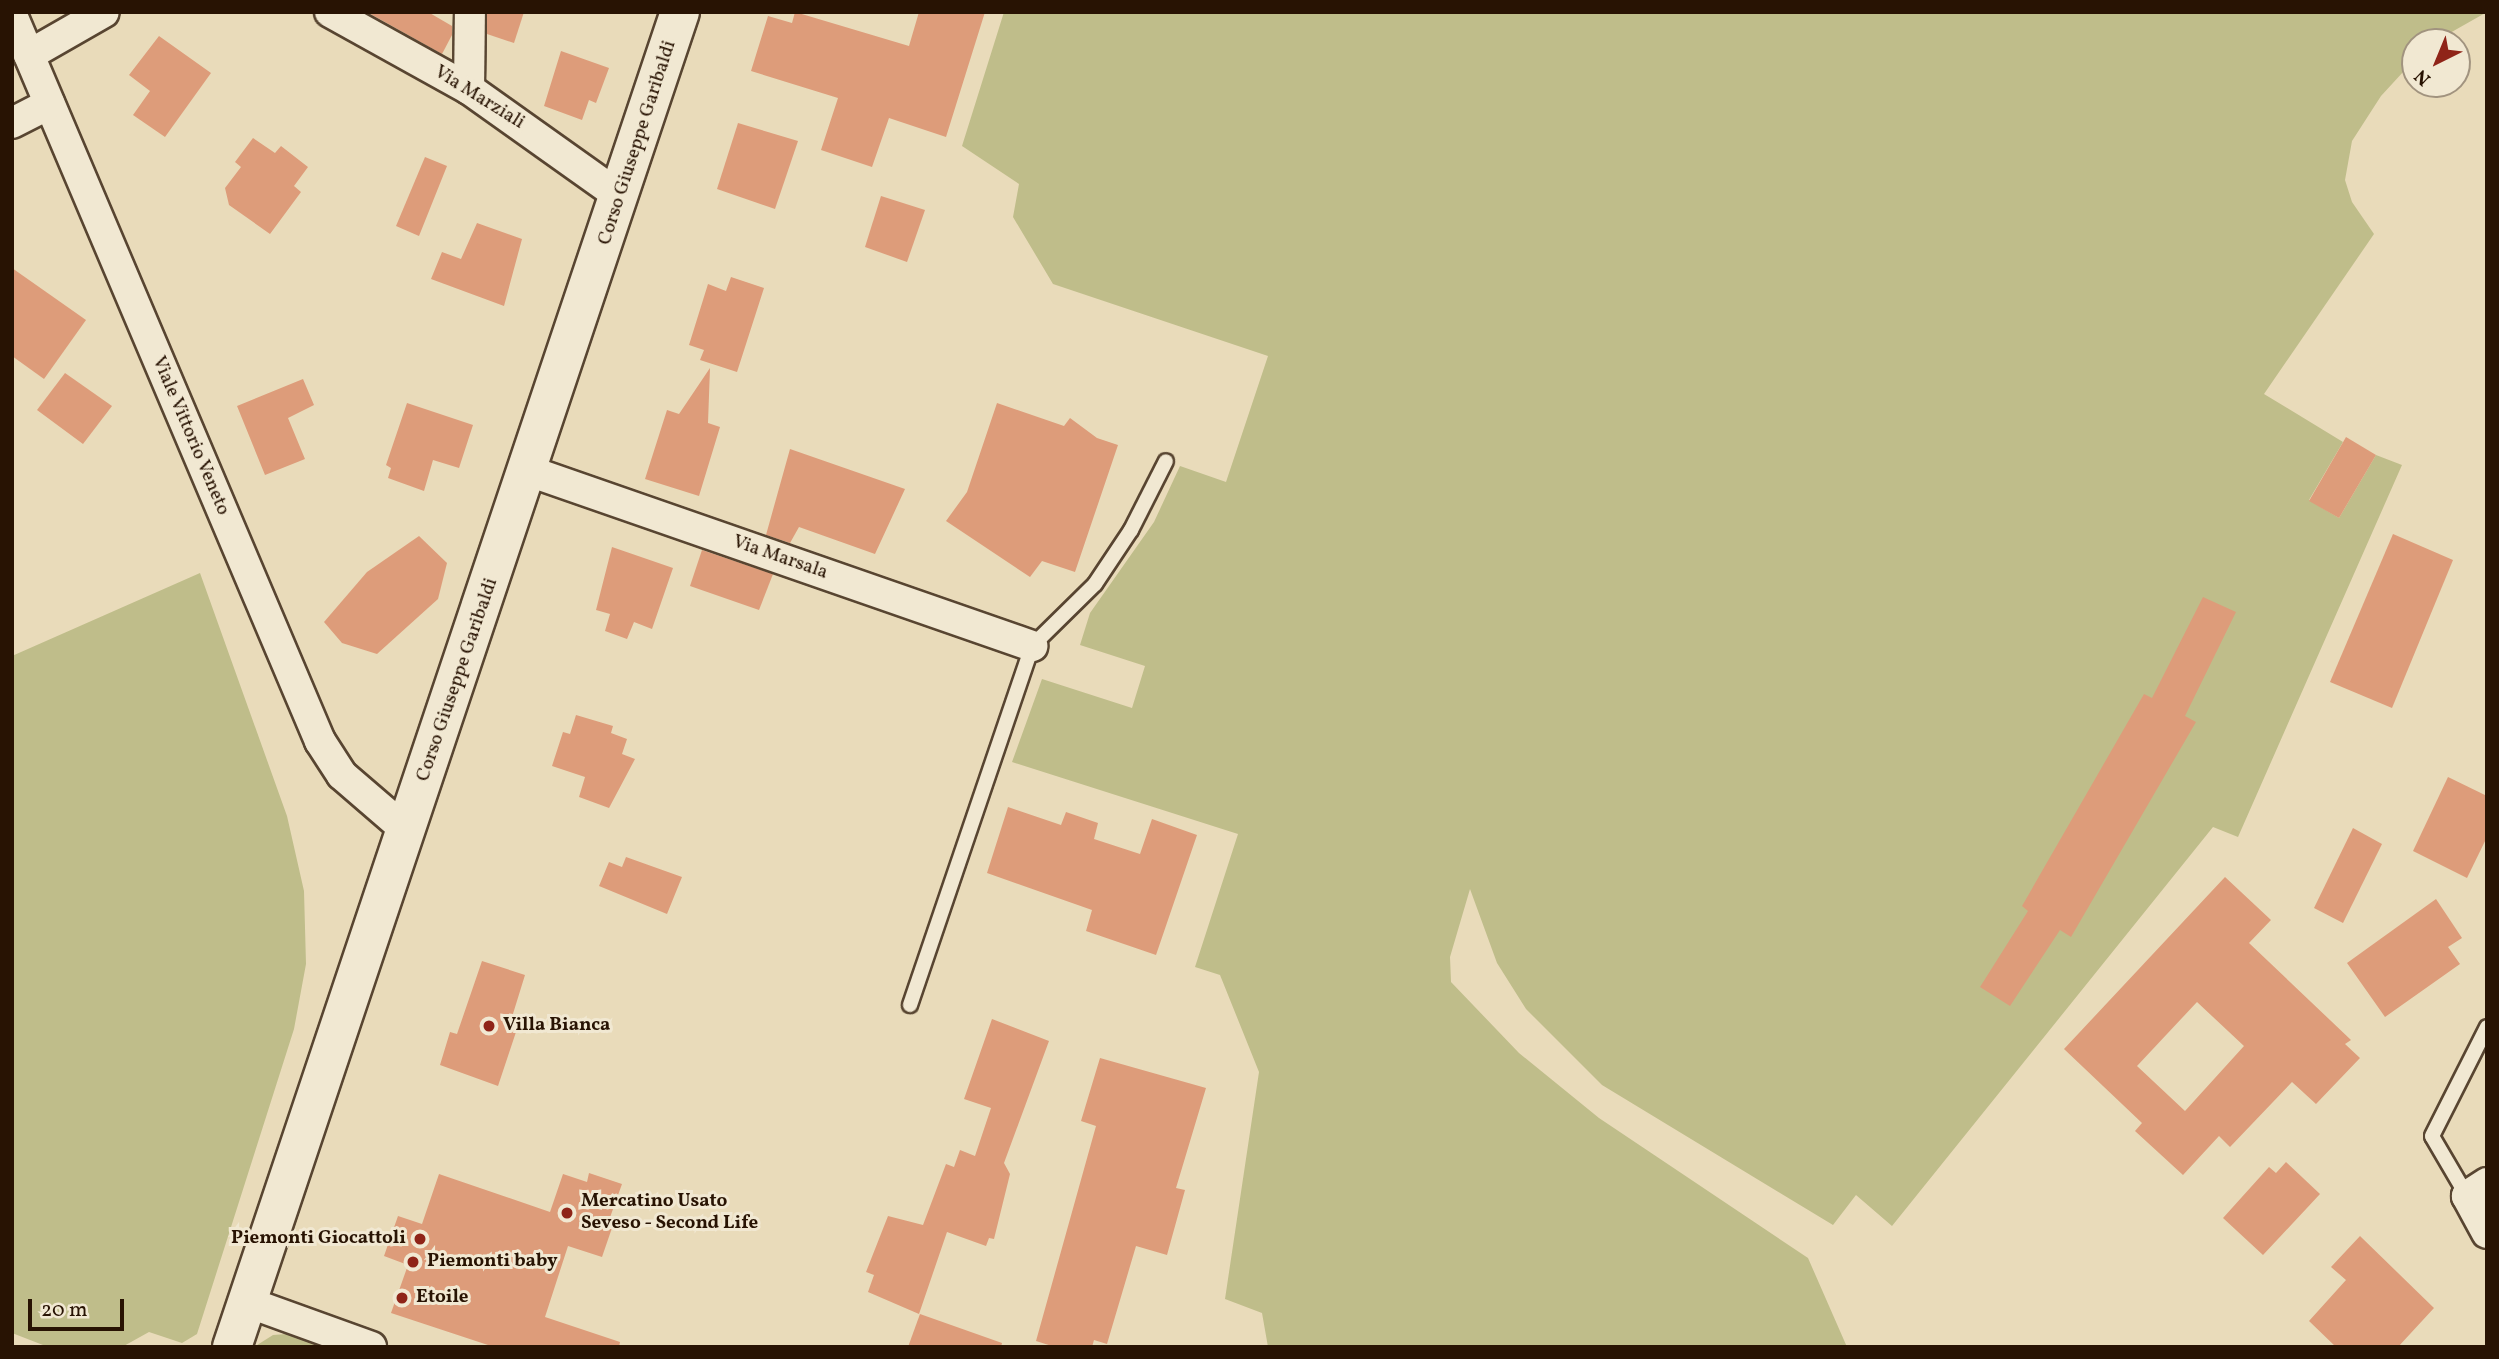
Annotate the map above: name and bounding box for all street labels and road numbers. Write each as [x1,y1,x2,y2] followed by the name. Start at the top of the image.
[594,38,682,248] street label: Corso Giuseppe Garibaldi
[430,61,528,135] street label: Via Marziali
[146,353,234,519] street label: Viale Vittorio Veneto
[730,531,830,585] street label: Via Marsala
[412,575,504,785] street label: Corso Giuseppe Garibaldi

